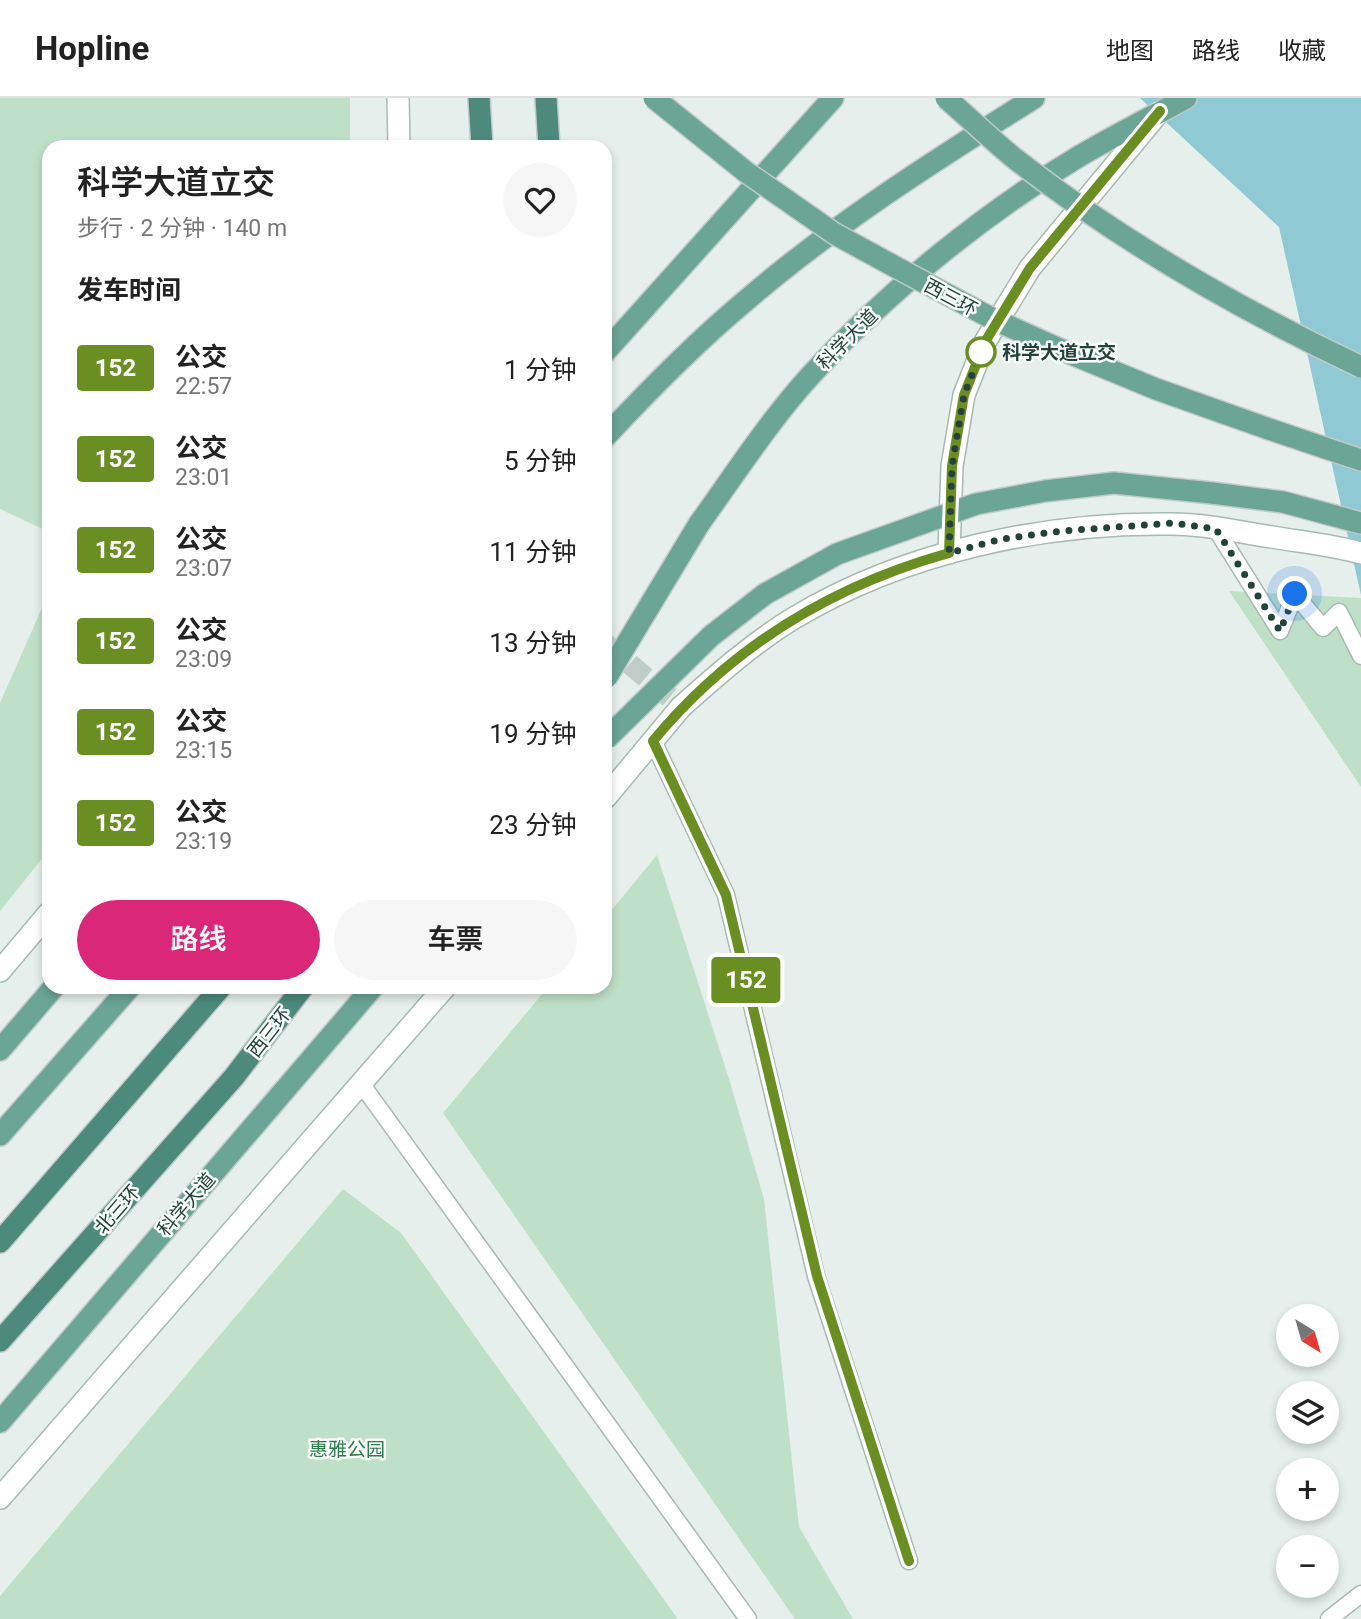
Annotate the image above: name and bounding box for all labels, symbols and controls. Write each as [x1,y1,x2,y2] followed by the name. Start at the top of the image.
[35,29,149,68] text: Hopline
[1106,37,1154,65] text: 地图
[1192,37,1240,65] text: 路线
[1278,37,1326,65] text: 收藏
[77,163,275,202] text: 科学大道立交
[503,163,577,237] button: heart
[77,215,287,242] text: 步行 · 2 分钟 · 140 m
[920,274,981,321] street label: 西三环
[77,275,181,305] text: 发车时间
[812,304,882,374] street label: 科学大道
[966,337,996,367] marker: 科学大道立交
[1002,341,1116,364] place label: 科学大道立交
[175,342,227,372] text: 公交
[95,354,136,382] text: 152
[504,355,577,385] text: 1 分钟
[175,373,232,400] text: 22:57
[175,433,227,463] text: 公交
[95,445,136,473] text: 152
[504,446,577,476] text: 5 分钟
[175,464,232,491] text: 23:01
[175,524,227,554] text: 公交
[95,536,136,564] text: 152
[489,537,577,567] text: 11 分钟
[175,555,232,582] text: 23:07
[1277,576,1312,611] your location
[175,615,227,645] text: 公交
[95,627,136,655] text: 152
[489,628,577,658] text: 13 分钟
[175,646,232,673] text: 23:09
[175,706,227,736] text: 公交
[95,718,136,746] text: 152
[489,719,577,749] text: 19 分钟
[175,737,232,764] text: 23:15
[175,797,227,827] text: 公交
[95,809,136,837] text: 152
[489,810,577,840] text: 23 分钟
[175,828,232,855] text: 23:19
[77,900,320,980] button: 路线
[334,900,577,980] button: 车票
[706,957,786,1003] line badge: 152
[725,966,767,994] text: 152
[243,1003,296,1062] street label: 西三环
[153,1168,220,1241] street label: 科学大道
[90,1180,145,1238] street label: 北三环
[1276,1304,1339,1367] north arrow
[1276,1304,1339,1598] map controls
[1276,1381,1339,1444] button: layers
[309,1438,385,1461] park label: 惠雅公园
[1276,1458,1339,1521] button: +
[1276,1535,1339,1598] button: −

